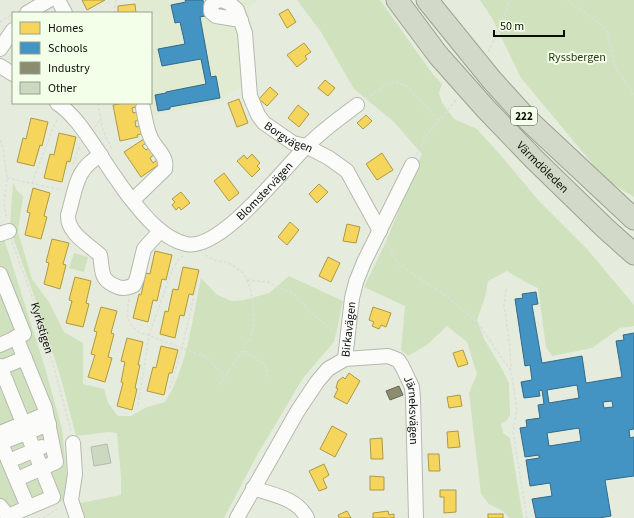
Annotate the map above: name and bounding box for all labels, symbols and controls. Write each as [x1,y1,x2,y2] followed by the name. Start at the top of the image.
[12,12,152,104] legend
[494,12,564,38] scale bar
[500,18,524,35] text: 50 m
[48,20,83,37] text: Homes
[48,40,88,57] text: Schools
[548,49,606,66] park label: Ryssbergen
[48,60,90,77] text: Industry
[48,80,78,97] text: Other
[511,107,537,125] road number: 222
[261,117,316,157] street label: Borgvägen
[513,137,573,197] street label: Värmdöleden
[232,158,297,224] street label: Blomstervägen
[26,300,58,355] street label: Kyrkstigen
[337,300,360,358] street label: Birkavägen
[399,373,423,445] street label: Järneksvägen

